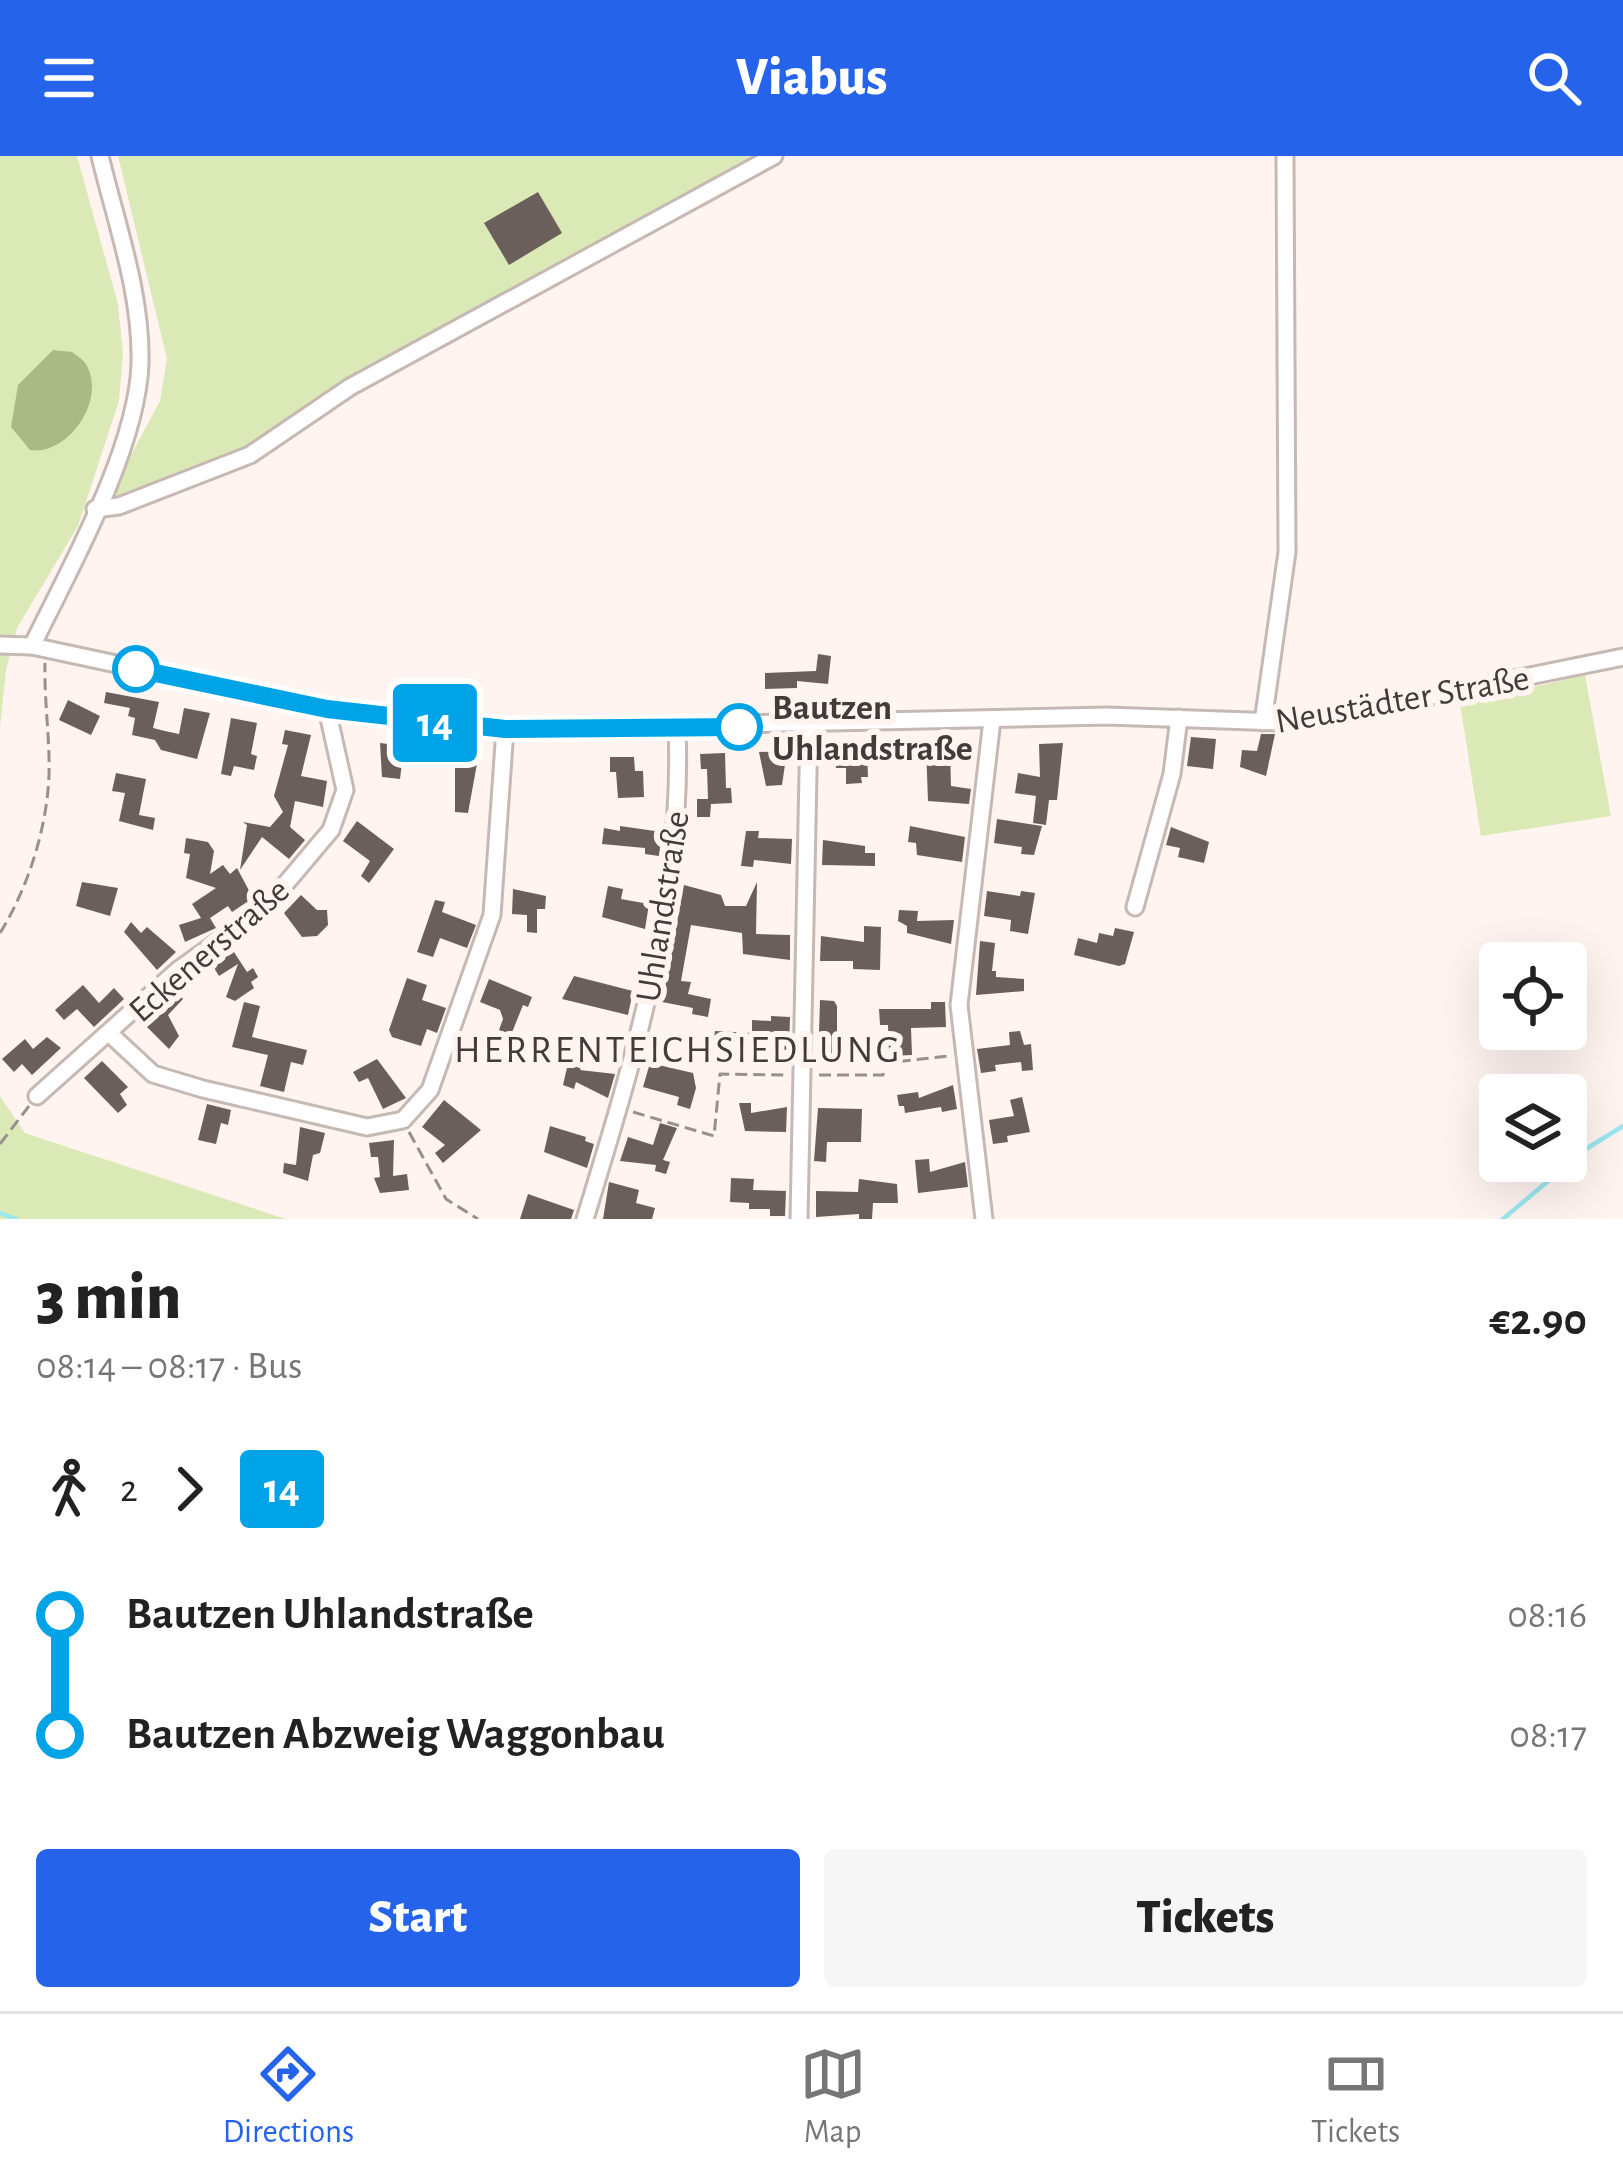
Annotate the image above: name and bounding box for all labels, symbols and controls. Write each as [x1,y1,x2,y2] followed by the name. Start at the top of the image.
[36,45,102,111] icon: menu
[1521,45,1587,111] icon: search
[736,51,887,105] text: Viabus
[114,647,158,691] unlabelled marker
[1273,660,1532,740] street label: Neustädter Straße
[381,684,489,762] line badge: 14
[772,690,973,767] place label: Bautzen Uhlandstraße
[417,702,453,744] text: 14
[717,705,761,749] marker: Bautzen Uhlandstraße
[630,808,696,1004] street label: Uhlandstraße
[122,872,296,1029] street label: Eckenerstraße
[1479,942,1587,1182] map controls
[1479,942,1587,1050] button: locate
[454,1031,902,1070] district label: HERRENTEICHSIEDLUNG
[1479,1074,1587,1182] button: layers
[36,1265,181,1331] text: 3 min
[1489,1298,1587,1343] text: €2.90
[36,1347,302,1386] text: 08:14 – 08:17 · Bus
[36,1456,102,1522] icon: walk
[156,1456,222,1522] icon: forward
[264,1468,300,1510] text: 14
[120,1470,138,1509] text: 2
[126,1592,534,1637] text: Bautzen Uhlandstraße
[1507,1596,1587,1635] text: 08:16
[126,1712,665,1757] text: Bautzen Abzweig Waggonbau
[1509,1716,1587,1755] text: 08:17
[36,1849,800,1987] button: Start
[824,1849,1587,1987] button: Tickets
[223,2041,354,2153] tab: Directions
[800,2041,866,2153] tab: Map
[1311,2041,1400,2153] tab: Tickets

